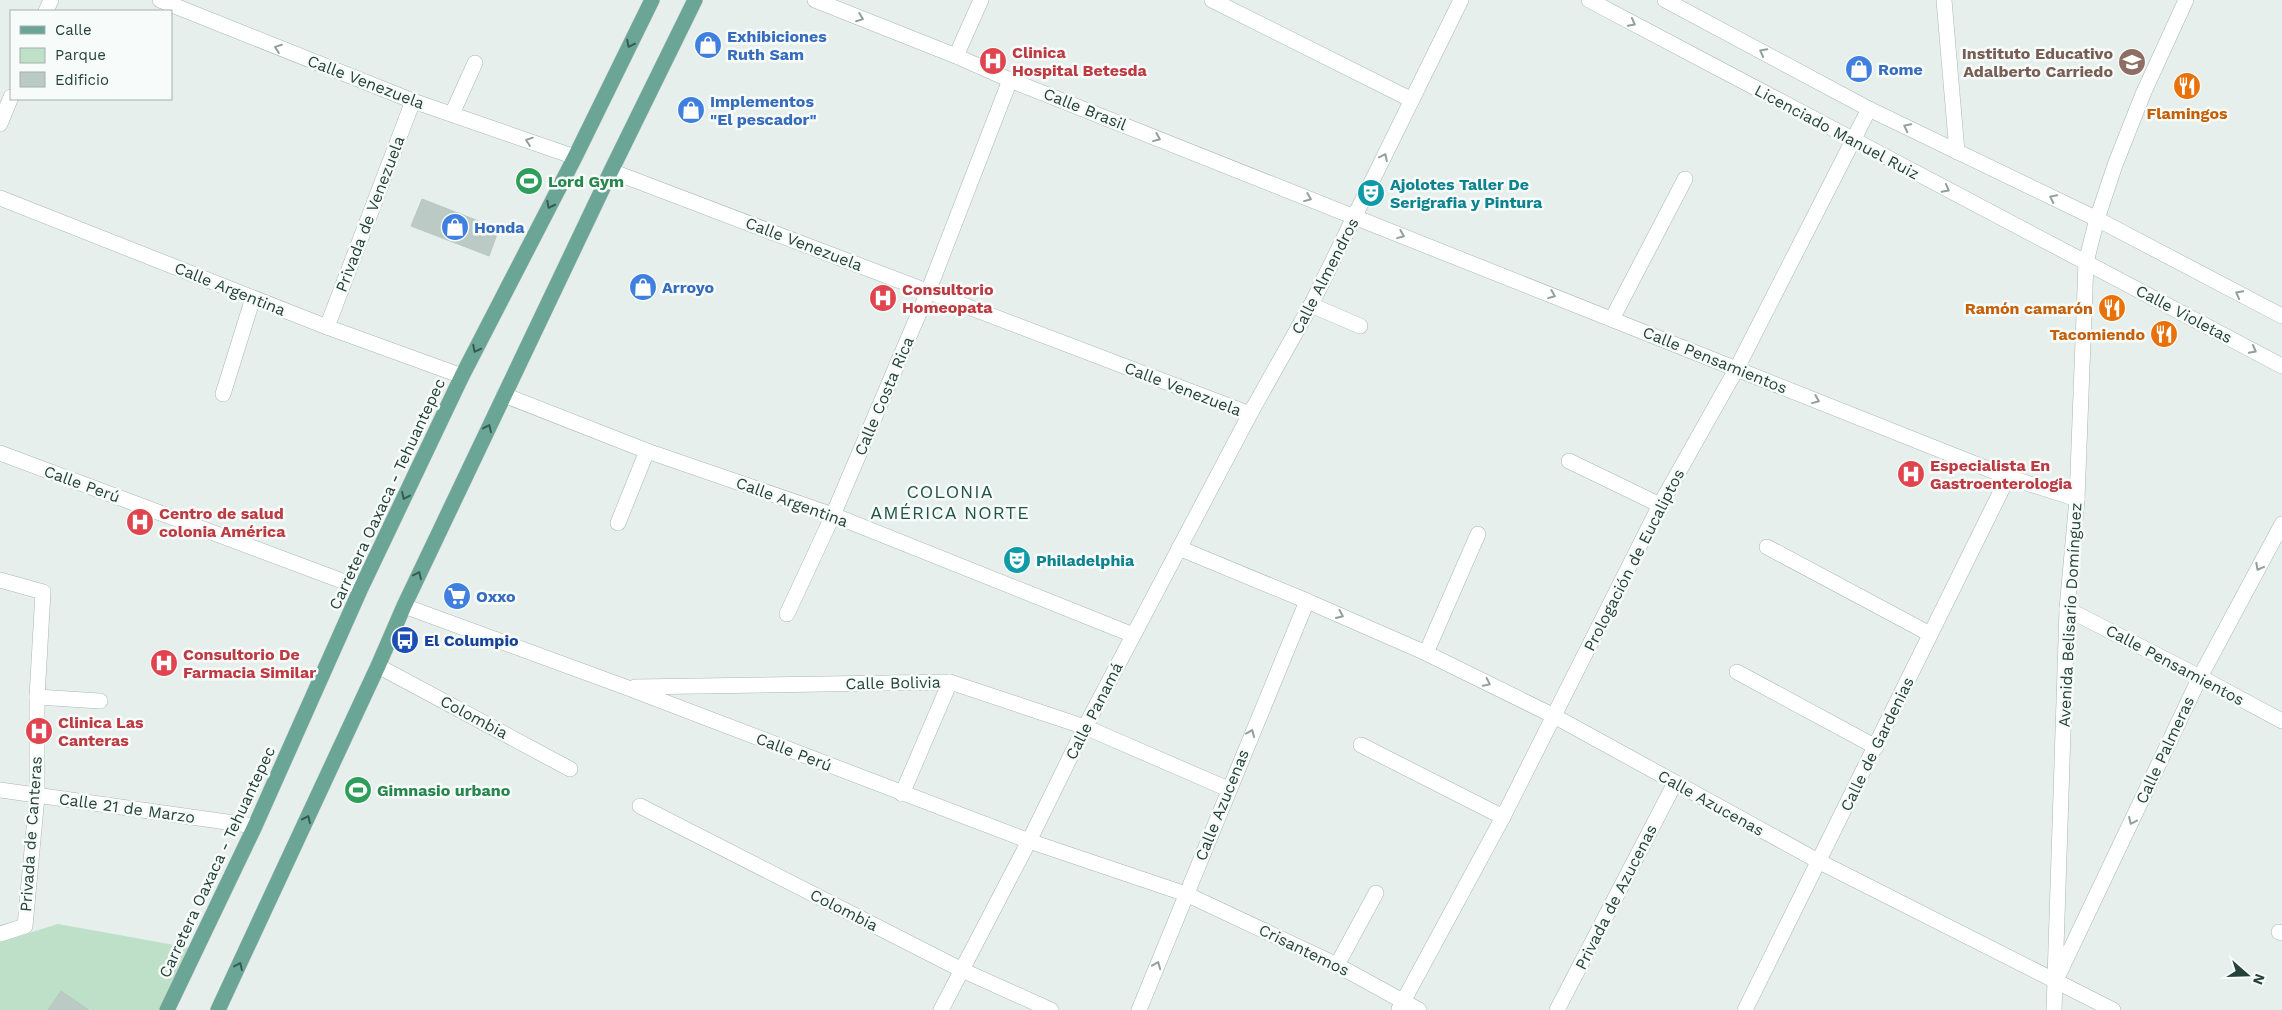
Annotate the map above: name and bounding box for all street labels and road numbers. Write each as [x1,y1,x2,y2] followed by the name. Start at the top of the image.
[305,51,427,113] street label: Calle Venezuela
[1751,80,1923,184] street label: Licenciado Manuel Ruiz
[1041,84,1129,134] street label: Calle Brasil
[331,133,409,295] street label: Privada de Venezuela
[743,213,865,275] street label: Calle Venezuela
[1287,215,1363,337] street label: Calle Almendros
[172,258,288,320] street label: Calle Argentina
[2133,281,2235,347] street label: Calle Violetas
[1640,322,1790,398] street label: Calle Pensamientos
[850,334,918,458] street label: Calle Costa Rica
[1122,358,1244,420] street label: Calle Venezuela
[325,375,449,613] street label: Carretera Oaxaca - Tehuantepec
[41,461,123,507] street label: Calle Perú
[1580,466,1688,654] street label: Prologación de Eucaliptos
[733,473,851,531] street label: Calle Argentina
[2055,502,2085,728] street label: Avenida Belisario Domínguez
[2103,620,2247,710] street label: Calle Pensamientos
[1061,659,1127,763] street label: Calle Panamá
[845,673,941,693] street label: Calle Bolivia
[1836,674,1918,814] street label: Calle de Gardenias
[437,691,511,743] street label: Colombia
[2132,693,2198,807] street label: Calle Palmeras
[753,729,835,775] street label: Calle Perú
[155,743,279,981] street label: Carretera Oaxaca - Tehuantepec
[1191,747,1253,863] street label: Calle Azucenas
[16,755,46,913] street label: Privada de Canteras
[1655,766,1767,840] street label: Calle Azucenas
[58,789,196,827] street label: Calle 21 de Marzo
[1571,821,1661,973] street label: Privada de Azucenas
[807,885,881,935] street label: Colombia
[1256,920,1352,980] street label: Crisantemos

